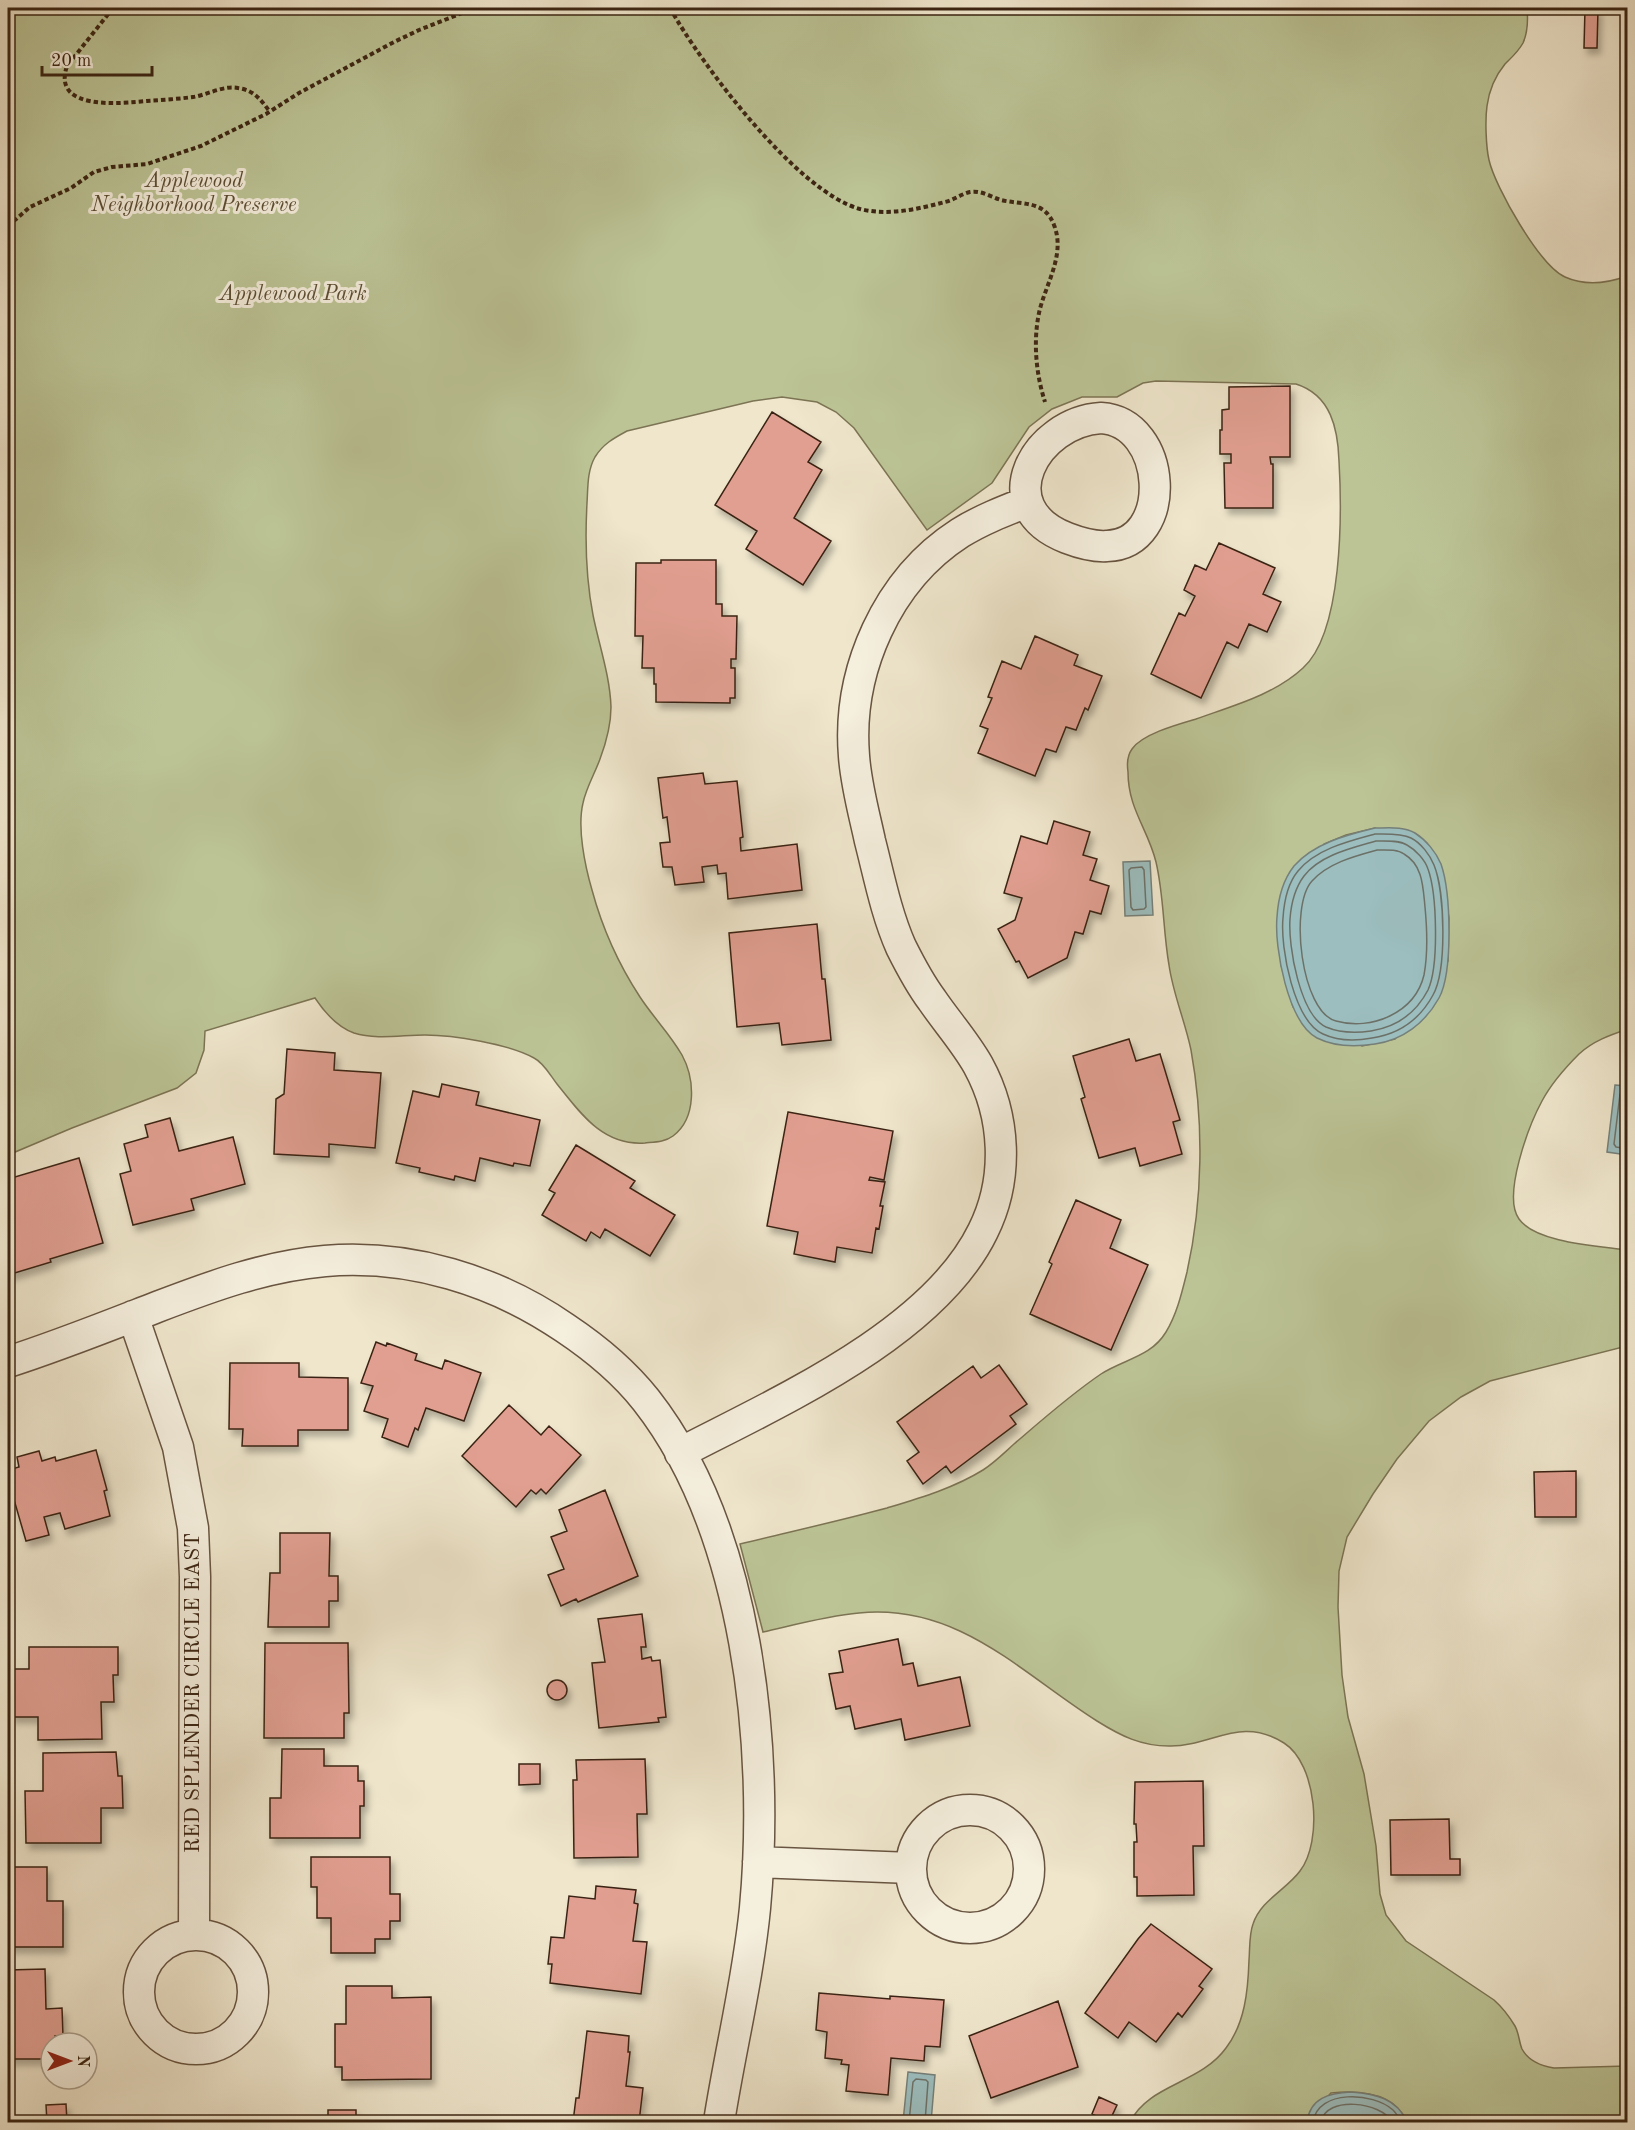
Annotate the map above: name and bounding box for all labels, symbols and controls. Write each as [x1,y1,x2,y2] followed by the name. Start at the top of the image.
[42,39,152,77] scale bar
[51,52,91,70] text: 20 m
[90,171,297,216] park label: Applewood Neighborhood Preserve
[218,284,367,305] park label: Applewood Park
[183,1533,204,1853] street label: RED SPLENDER CIRCLE EAST
[39,2031,99,2091] north arrow
[74,2055,90,2068] text: N

